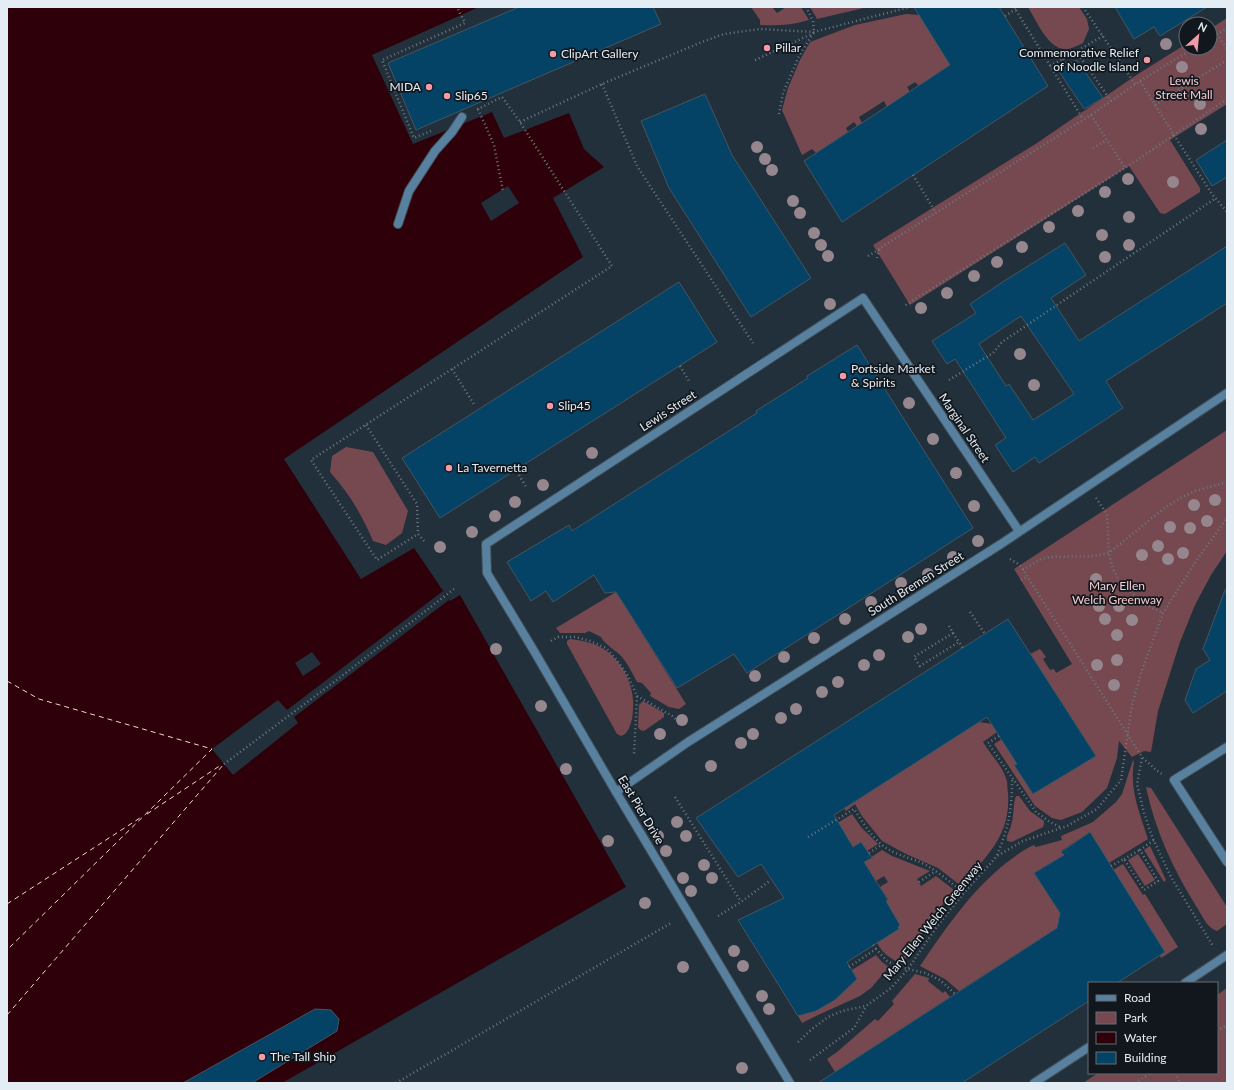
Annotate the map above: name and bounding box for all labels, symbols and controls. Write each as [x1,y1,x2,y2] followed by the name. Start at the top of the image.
[1178,16,1218,56] north arrow
[1196,19,1209,34] text: N
[775,40,802,55] place label: Pillar
[762,43,772,53] marker: Pillar
[1019,45,1140,74] place label: Commemorative Relief of Noodle Island
[561,46,639,61] place label: ClipArt Gallery
[548,49,558,59] marker: ClipArt Gallery
[1142,55,1152,65] marker: Commemorative Relief of Noodle Island
[1155,73,1213,102] park label: Lewis Street Mall
[389,79,422,94] place label: MIDA
[424,82,434,92] marker: MIDA
[455,88,488,103] place label: Slip65
[442,91,452,101] marker: Slip65
[851,361,936,390] place label: Portside Market & Spirits
[838,371,848,381] marker: Portside Market & Spirits
[637,386,699,434] street label: Lewis Street
[936,390,994,466] street label: Marginal Street
[558,398,591,413] place label: Slip45
[545,401,555,411] marker: Slip45
[457,460,527,475] place label: La Tavernetta
[444,463,454,473] marker: La Tavernetta
[865,548,967,619] street label: South Bremen Street
[1072,578,1163,607] park label: Mary Ellen Welch Greenway
[615,773,668,847] street label: East Pier Drive
[880,858,986,983] street label: Mary Ellen Welch Greenway
[1088,982,1218,1074] legend
[1124,990,1151,1005] text: Road
[1124,1010,1148,1025] text: Park
[1124,1030,1157,1045] text: Water
[270,1049,336,1064] place label: The Tall Ship
[1124,1050,1167,1065] text: Building
[257,1052,267,1062] marker: The Tall Ship

